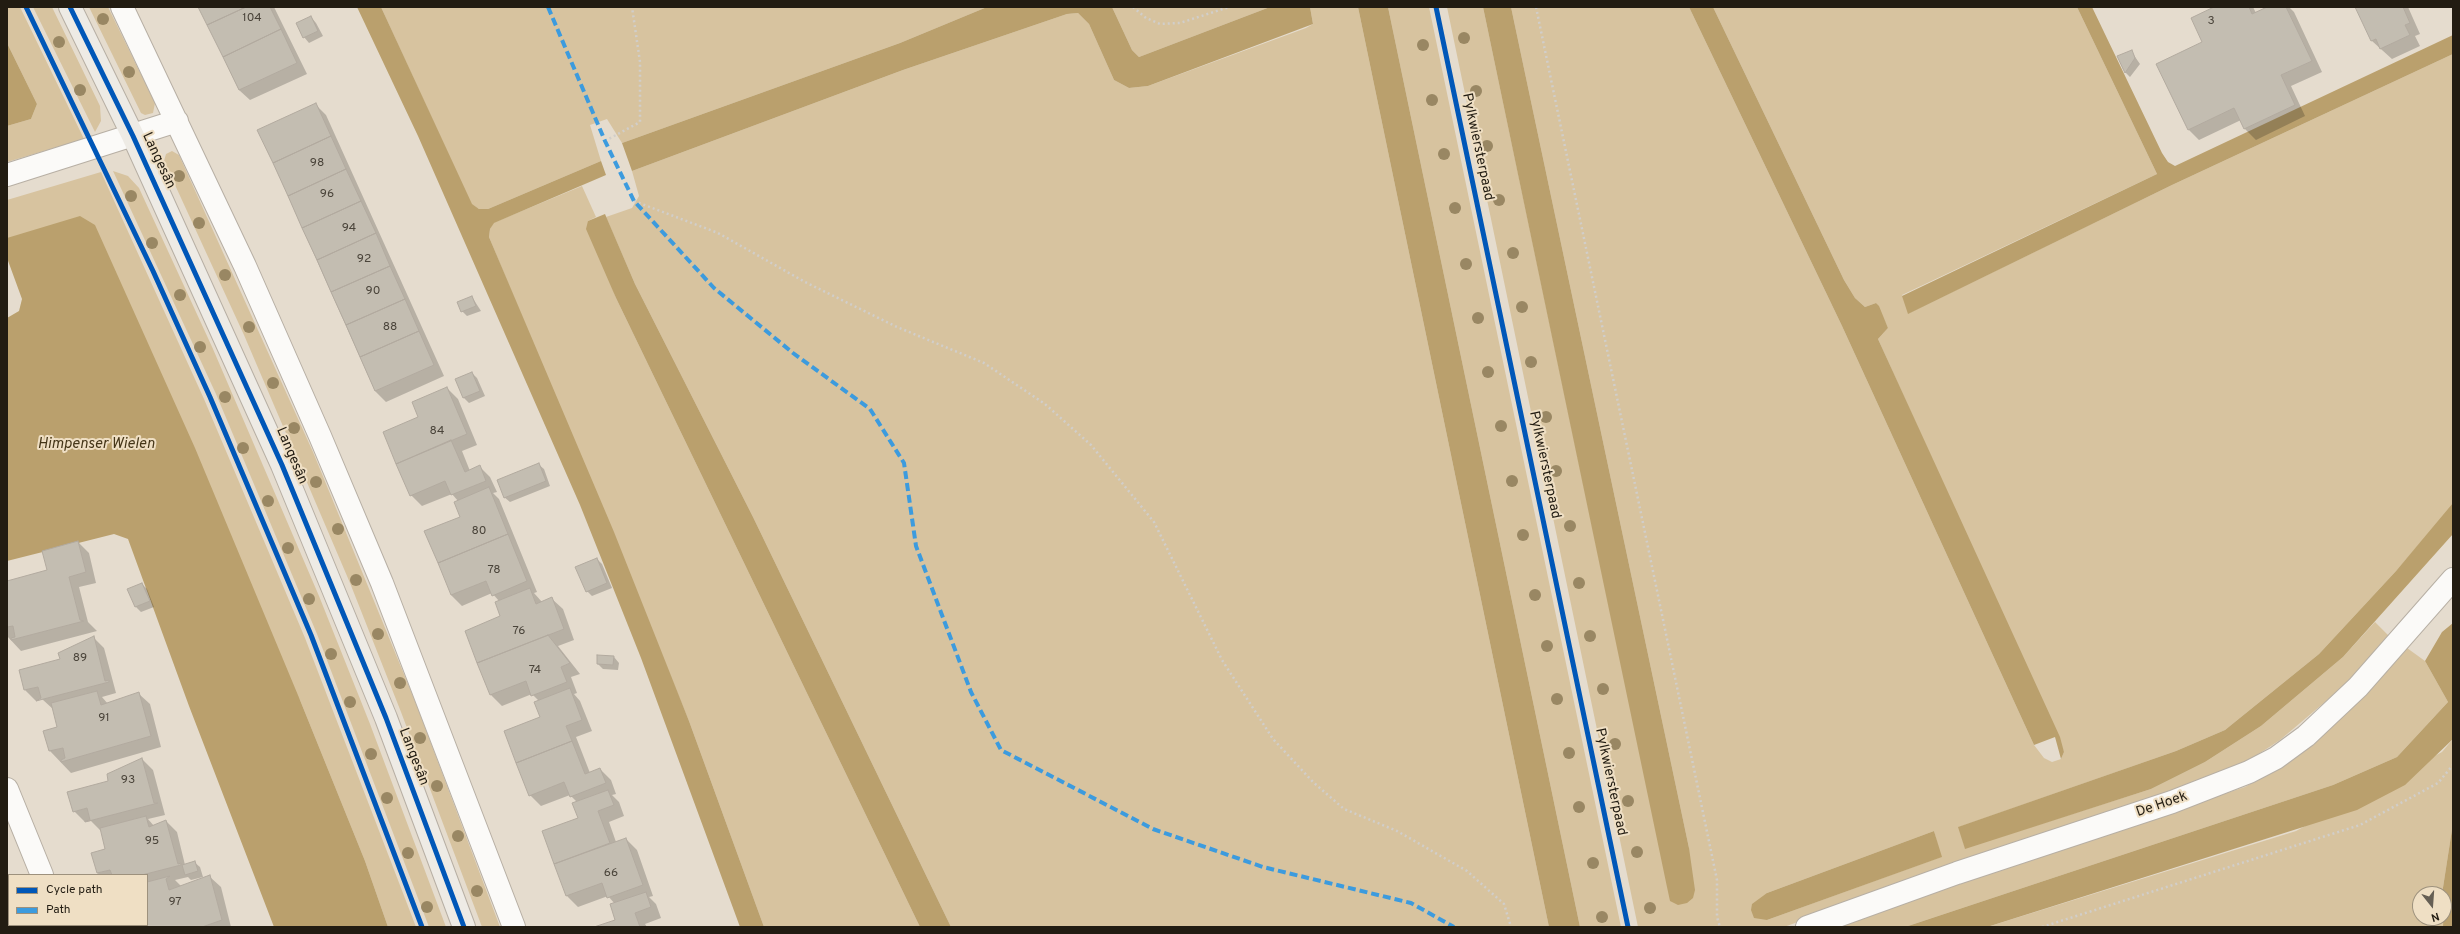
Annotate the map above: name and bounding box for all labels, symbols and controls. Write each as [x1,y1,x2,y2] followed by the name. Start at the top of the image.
[242,12,262,26] house number: 104
[2207,15,2215,29] house number: 3
[1457,92,1497,202] street label: Pylkwiersterpaad
[138,130,178,192] street label: Langesân
[310,157,324,171] house number: 98
[320,188,334,202] house number: 96
[342,222,356,236] house number: 94
[357,253,371,267] house number: 92
[366,285,380,299] house number: 90
[383,321,397,335] house number: 88
[1524,410,1564,520] street label: Pylkwiersterpaad
[271,425,311,487] street label: Langesân
[430,425,444,439] house number: 84
[37,436,155,454] water label: Himpenser Wielen
[472,525,486,539] house number: 80
[487,564,501,578] house number: 78
[513,625,525,639] house number: 76
[73,652,87,666] house number: 89
[529,664,541,678] house number: 74
[98,712,110,726] house number: 91
[394,726,432,788] street label: Langesân
[1590,727,1630,837] street label: Pylkwiersterpaad
[121,774,135,788] house number: 93
[2134,788,2190,822] street label: De Hoek
[145,835,159,849] house number: 95
[604,867,618,881] house number: 66
[8,874,148,926] legend
[46,882,103,898] text: Cycle path
[2412,886,2452,926] north arrow
[168,896,182,910] house number: 97
[46,902,71,918] text: Path
[2429,909,2441,924] text: N

